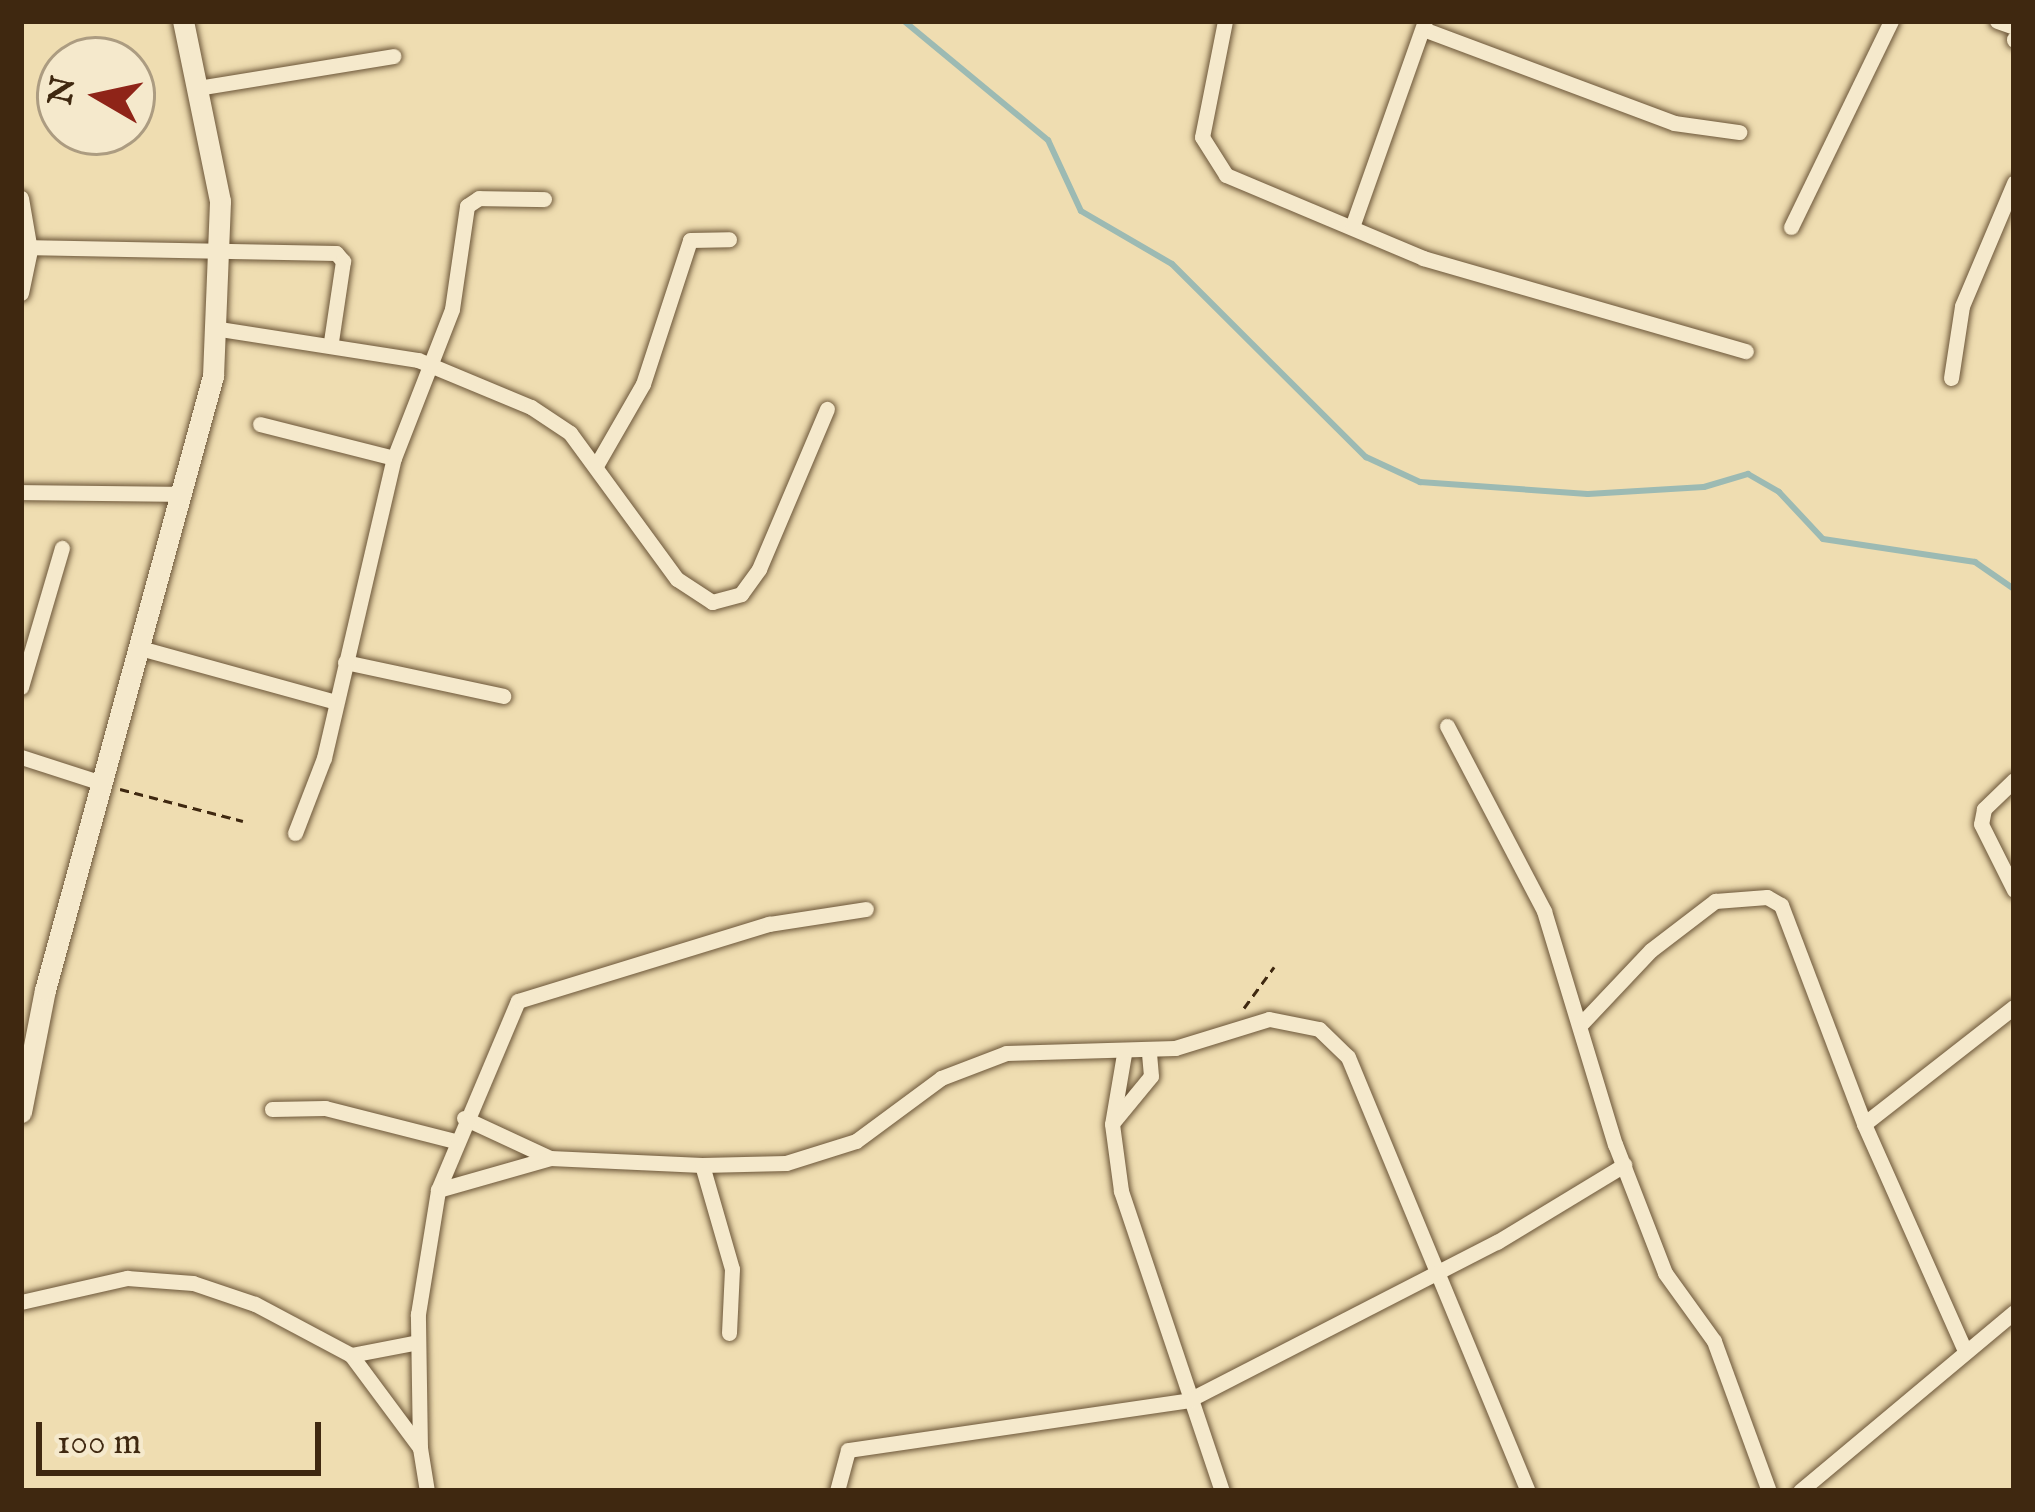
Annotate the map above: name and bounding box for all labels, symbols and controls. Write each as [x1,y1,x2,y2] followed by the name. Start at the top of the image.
[36,36,156,156] north arrow
[40,73,86,108] text: N
[42,1398,327,1472] scale bar
[57,1420,141,1466] text: 100 m

